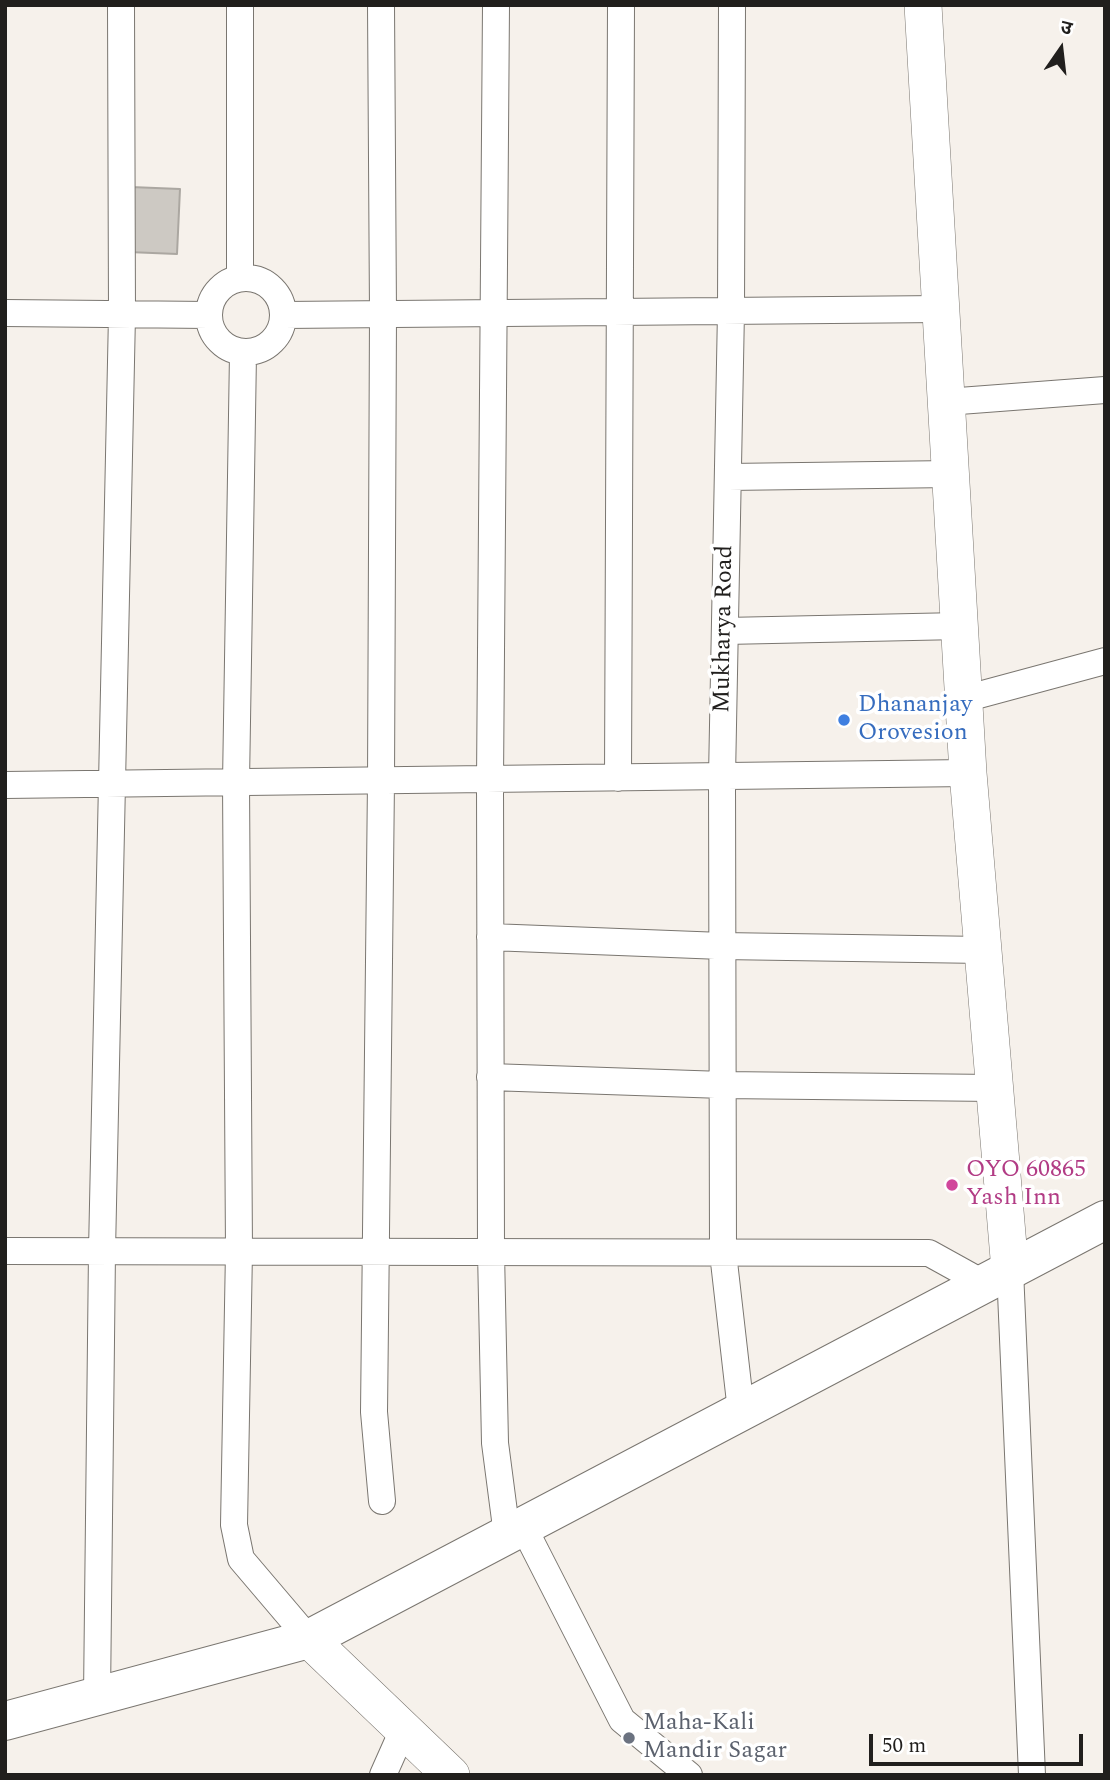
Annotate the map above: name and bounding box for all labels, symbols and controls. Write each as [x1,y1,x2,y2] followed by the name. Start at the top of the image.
[1057,13,1075,44] text: उ
[1026,14,1096,84] north arrow
[709,545,741,713] street label: Mukharya Road
[858,692,972,748] place label: Dhananjay Orovesion
[836,712,852,728] marker: Dhananjay Orovesion
[966,1157,1086,1213] place label: OYO 60865 Yash Inn
[944,1177,960,1193] marker: OYO 60865 Yash Inn
[643,1710,787,1766] place label: Maha-Kali Mandir Sagar
[872,1720,1086,1764] scale bar
[621,1730,637,1746] marker: Maha-Kali Mandir Sagar
[882,1730,926,1762] text: 50 m

